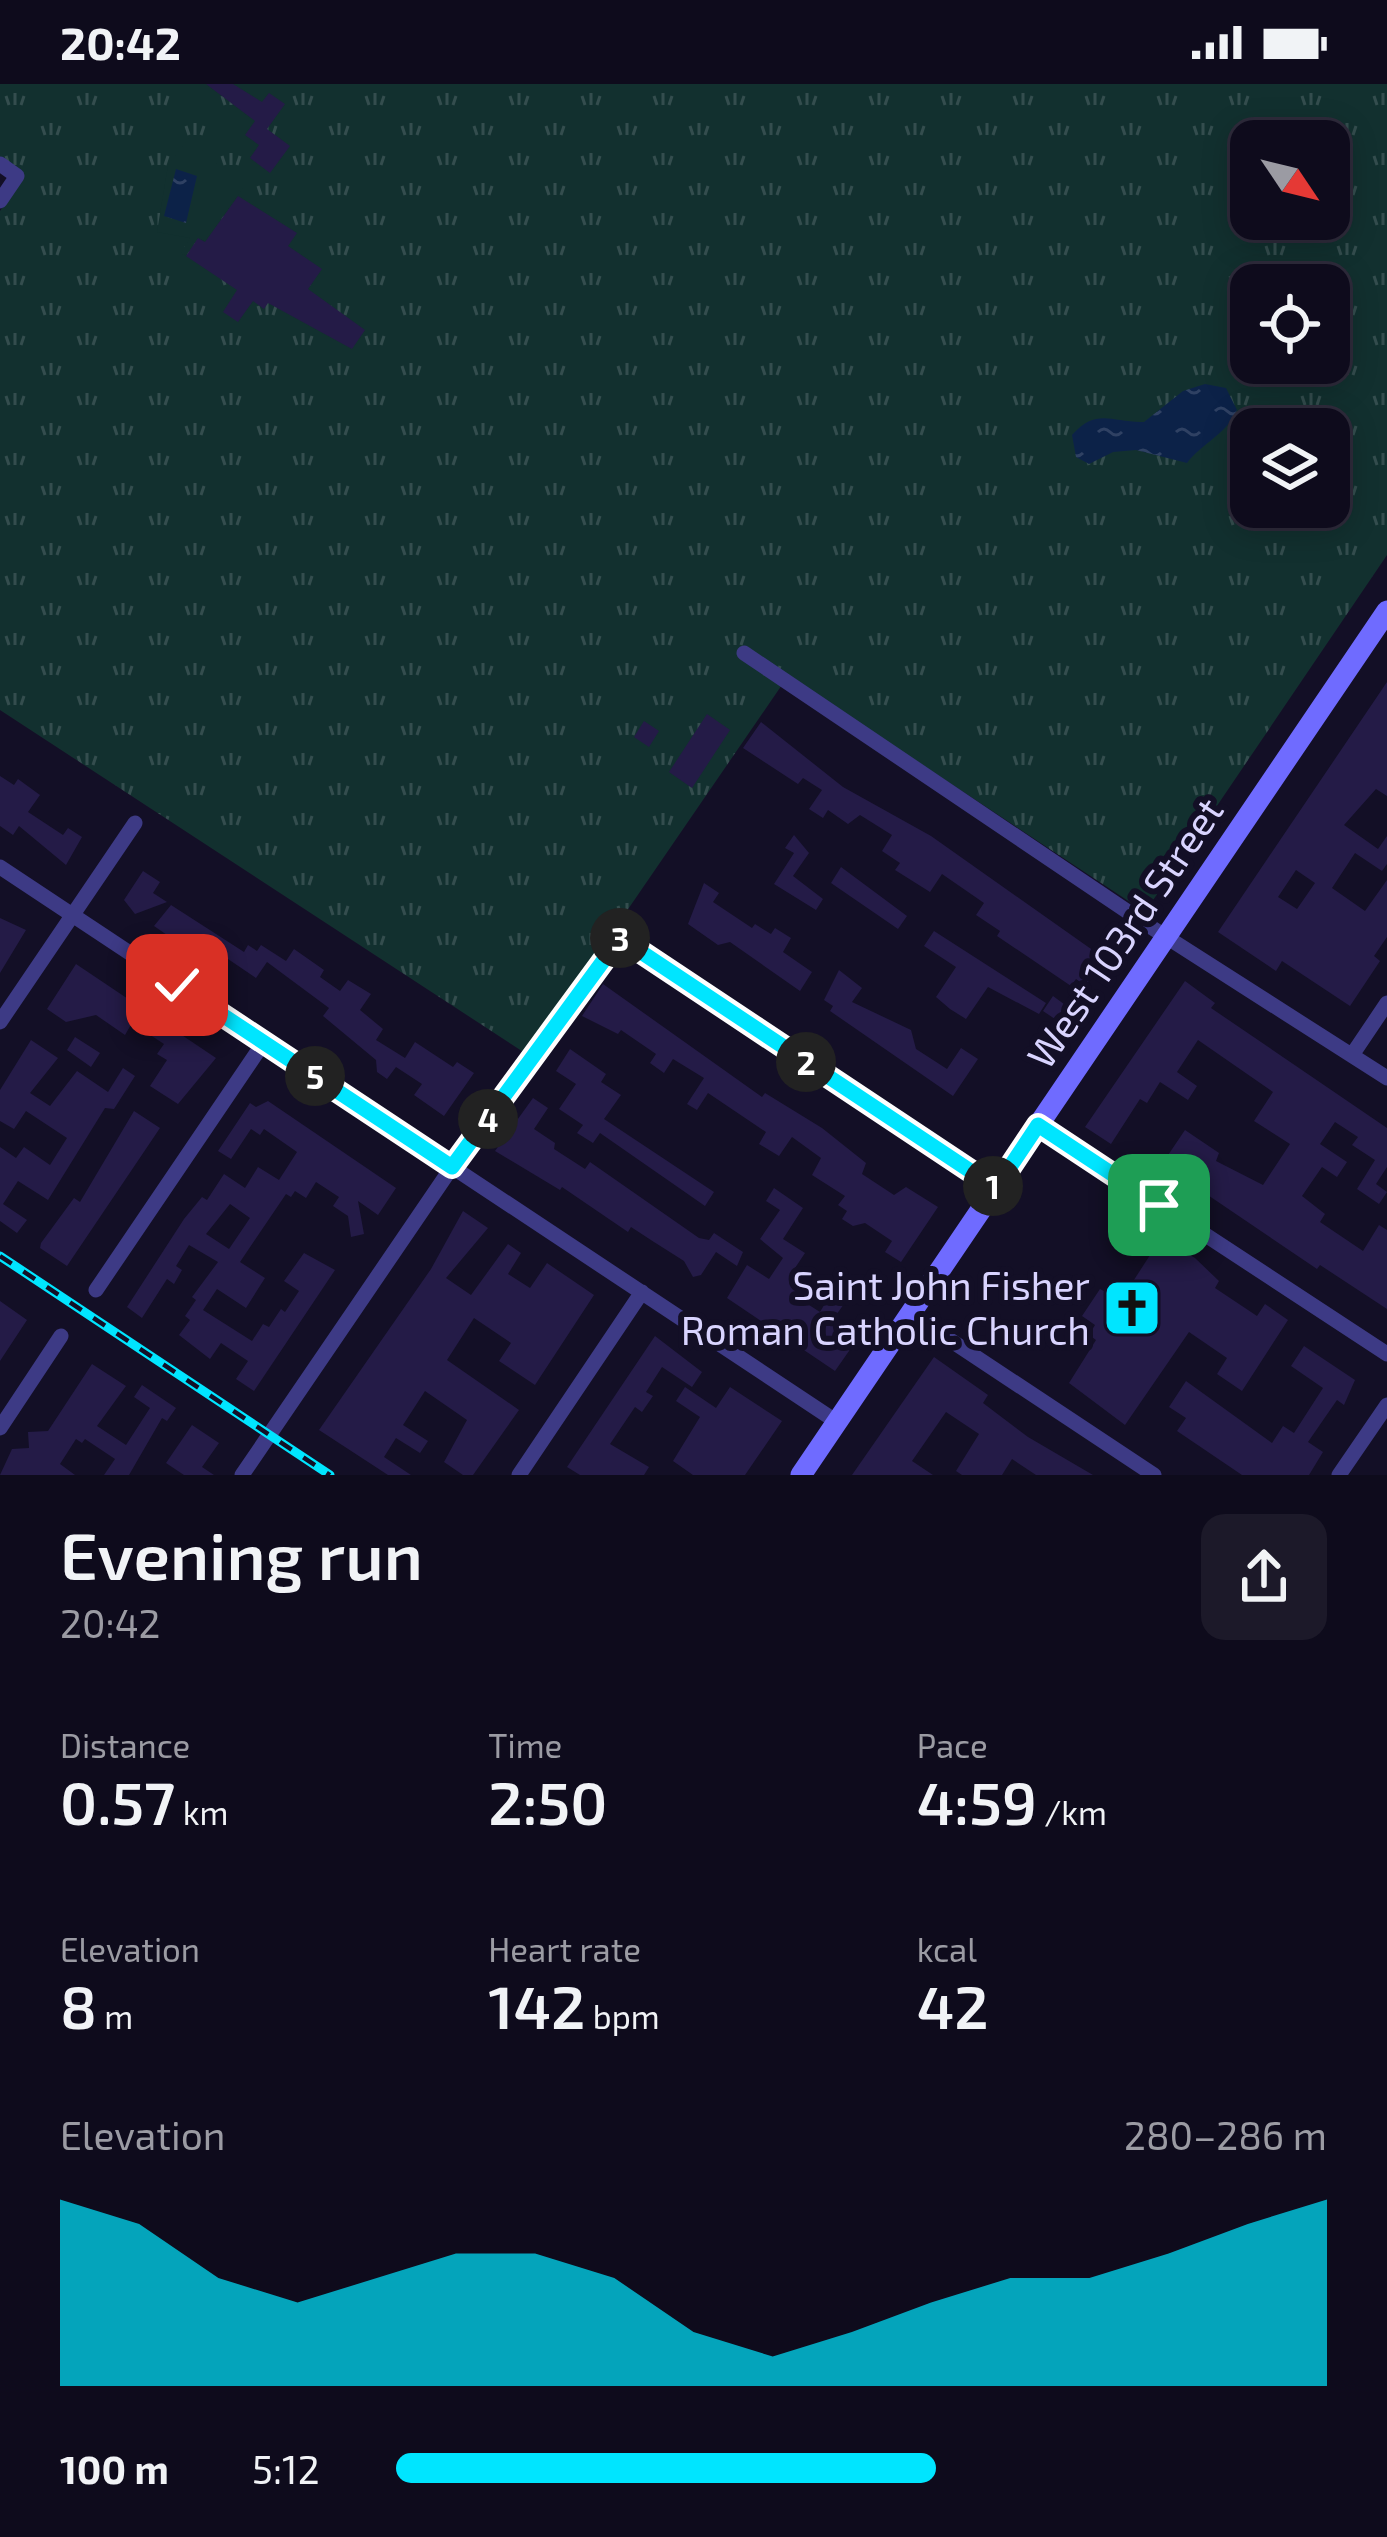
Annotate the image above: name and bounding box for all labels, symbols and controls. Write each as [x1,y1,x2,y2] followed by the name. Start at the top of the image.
[60,15,181,69] text: 20:42
[1230,120,1350,240] north arrow
[1230,120,1350,528] map controls
[1230,264,1350,384] button: locate
[1230,408,1350,528] button: layers
[1016,788,1232,1076] street label: West 103rd Street
[590,908,650,968] pin: 3
[611,918,629,958] text: 3
[126,934,228,1036] pin
[144,952,210,1018] icon: check
[776,1032,836,1092] pin: 2
[796,1042,816,1082] text: 2
[285,1046,345,1106] pin: 5
[306,1056,324,1096] text: 5
[458,1089,518,1149] pin: 4
[477,1099,499,1139] text: 4
[1108,1154,1210,1256] pin
[963,1156,1023,1216] pin: 1
[986,1166,1000,1206] text: 1
[1126,1172,1192,1238] icon: arrive
[681,1261,1090,1353] place label: Saint John Fisher Roman Catholic Church
[1101,1277,1163,1339] church icon: Saint John Fisher Roman Catholic Church
[60,1514,423,1593] text: Evening run
[1201,1514,1327,1640] button: share
[60,1599,161,1646] text: 20:42
[60,1725,190,1765] text: Distance
[488,1725,562,1765] text: Time
[917,1725,988,1765] text: Pace
[60,1765,175,1837] text: 0.57
[488,1765,607,1837] text: 2:50
[917,1765,1037,1837] text: 4:59
[175,1792,228,1832] text: km
[1037,1792,1107,1832] text: /km
[60,1929,200,1969] text: Elevation
[488,1929,641,1969] text: Heart rate
[917,1929,977,1969] text: kcal
[60,1969,97,2041] text: 8
[488,1969,585,2041] text: 142
[917,1969,989,2041] text: 42
[97,1996,133,2036] text: m
[585,1996,660,2036] text: bpm
[60,2111,225,2158] text: Elevation
[1124,2111,1327,2158] text: 280–286 m
[60,2445,169,2492] text: 100 m
[252,2445,320,2492] text: 5:12

